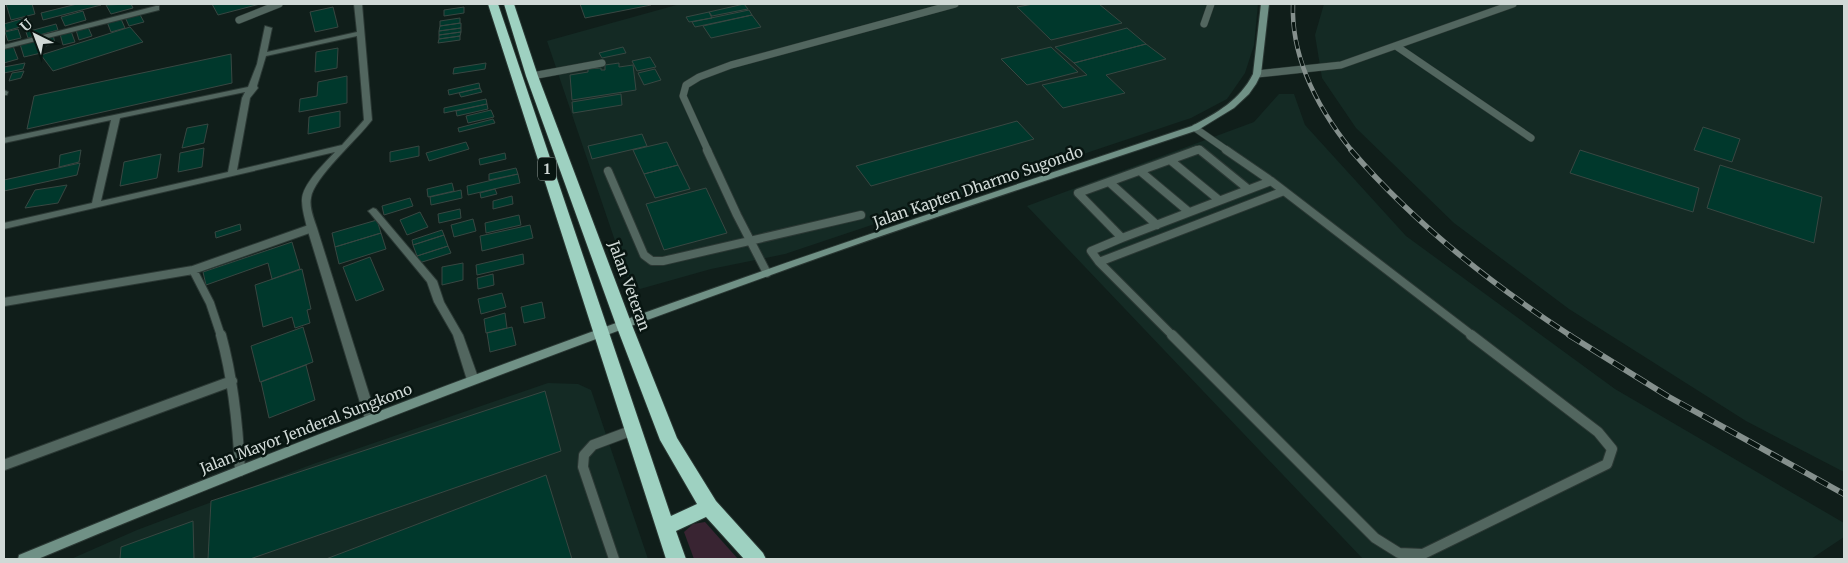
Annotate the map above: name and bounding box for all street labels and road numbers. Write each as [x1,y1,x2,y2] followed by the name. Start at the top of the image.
[870,142,1085,232] street label: Jalan Kapten Dharmo Sugondo
[538,157,556,180] road number: 1
[604,237,655,333] street label: Jalan Veteran
[196,379,415,478] street label: Jalan Mayor Jenderal Sungkono

